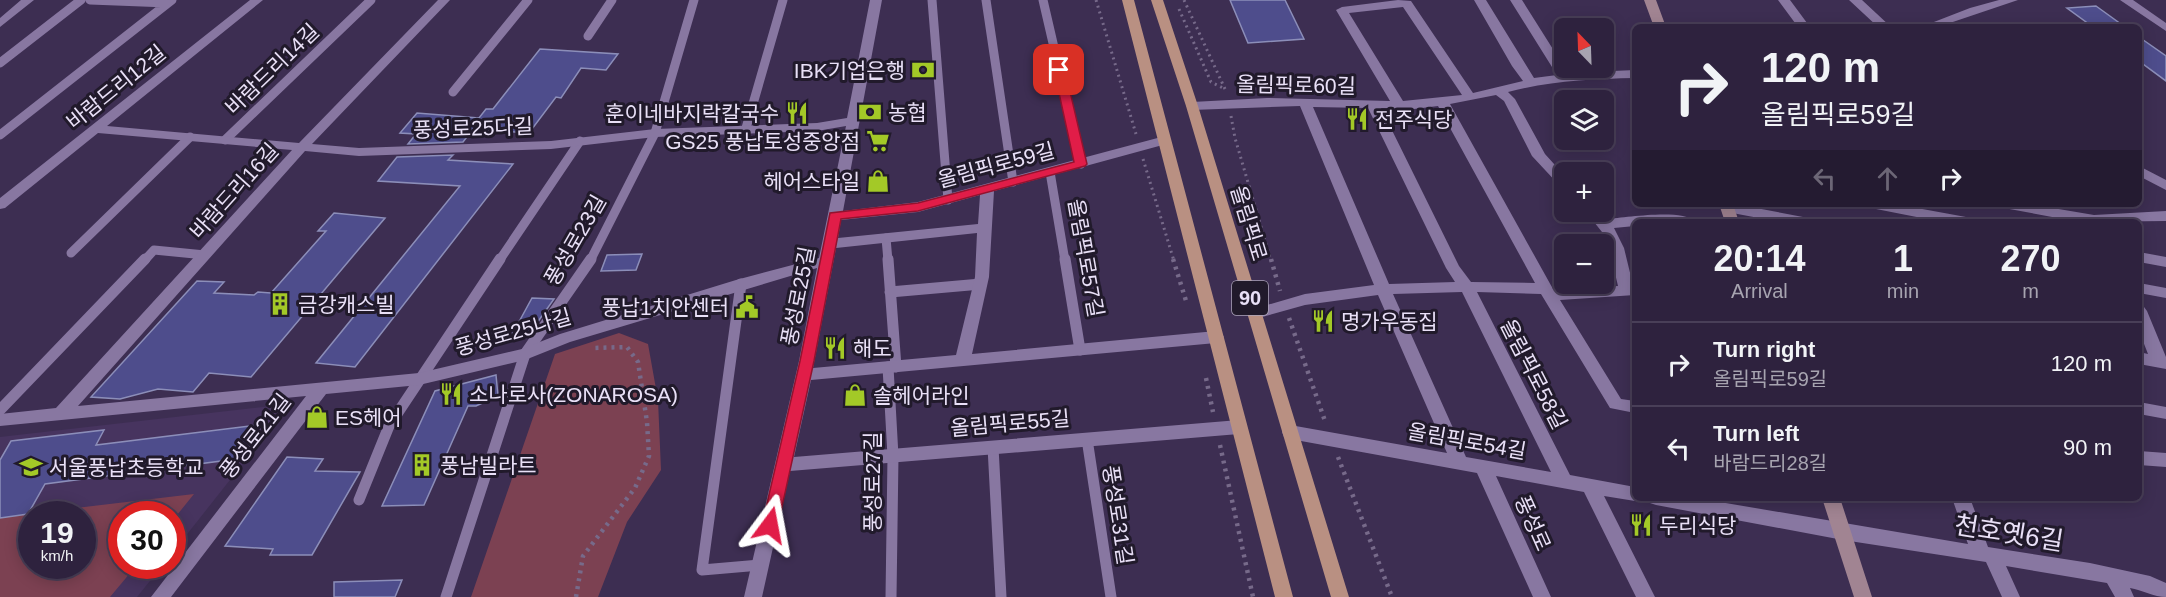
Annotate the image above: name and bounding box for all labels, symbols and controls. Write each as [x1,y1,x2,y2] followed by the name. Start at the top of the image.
[1554,18,1614,78] north arrow
[1554,18,1614,294] map controls
[221,19,323,119] street label: 바람드리14길
[62,40,170,134] street label: 바람드리12길
[1033,44,1084,95] pin
[1761,44,1880,91] text: 120 m
[1662,48,1740,126] icon: right
[1042,53,1075,86] icon: arrive
[910,57,936,83] bank icon: IBK기업은행
[794,59,905,82] place label: IBK기업은행
[1236,72,1356,98] street label: 올림픽로60길
[1554,90,1614,150] button: layers
[857,99,883,125] bank icon: 농협
[784,100,810,126] restaurant icon: 훈이네바지락칼국수
[1761,100,1915,130] text: 올림픽로59길
[888,101,927,124] place label: 농협
[605,102,779,125] place label: 훈이네바지락칼국수
[1344,106,1370,132] restaurant icon: 전주식당
[1375,108,1452,131] place label: 전주식당
[413,114,533,142] street label: 풍성로25다길
[865,128,891,154] supermarket icon: GS25 풍납토성중앙점
[665,130,860,153] place label: GS25 풍납토성중앙점
[935,138,1057,192] street label: 올림픽로59길
[185,139,283,243] street label: 바람드리16길
[1554,162,1614,222] button: +
[1808,162,1841,195] icon: left
[1871,162,1904,195] icon: ahead
[1934,162,1967,195] icon: right
[865,168,891,194] shop icon: 헤어스타일
[763,170,860,193] place label: 헤어스타일
[1227,183,1271,263] street label: 올림픽로
[540,191,610,289] street label: 풍성로23길
[1064,197,1108,319] street label: 올림픽로57길
[1554,234,1614,294] button: −
[1713,238,1805,279] text: 20:14
[1893,238,1913,279] text: 1
[2000,238,2061,279] text: 270
[777,244,819,348] street label: 풍성로25길
[1731,280,1788,302] text: Arrival
[1887,280,1919,302] text: min
[2022,280,2039,302] text: m
[1232,281,1268,315] road number: 90
[267,291,293,317] building icon: 금강캐스빌
[298,293,395,316] place label: 금강캐스빌
[734,294,760,320] public building icon: 풍납1치안센터
[601,296,729,319] place label: 풍납1치안센터
[452,304,574,360] street label: 풍성로25나길
[1310,308,1336,334] restaurant icon: 명가우동집
[1341,310,1438,333] place label: 명가우동집
[1497,315,1571,433] street label: 올림픽로58길
[822,335,848,361] restaurant icon: 해도
[853,337,892,360] place label: 해도
[1713,337,1815,362] text: Turn right
[1662,348,1695,381] icon: right
[2051,351,2112,376] text: 120 m
[1713,368,1827,390] text: 올림픽로59길
[438,381,464,407] restaurant icon: 소나로사(ZONAROSA)
[842,382,868,408] shop icon: 솔헤어라인
[469,383,678,406] place label: 소나로사(ZONAROSA)
[873,384,970,407] place label: 솔헤어라인
[215,389,295,483] street label: 풍성로21길
[304,404,330,430] shop icon: ES헤어
[335,406,402,429] place label: ES헤어
[949,406,1071,440] street label: 올림픽로55길
[1406,419,1528,463] street label: 올림픽로54길
[1713,421,1799,446] text: Turn left
[861,432,884,532] street label: 풍성로27길
[1662,432,1695,465] icon: left
[2063,435,2112,460] text: 90 m
[409,452,435,478] building icon: 풍남빌라트
[1713,452,1827,474] text: 바람드리28길
[18,454,44,480] school or university icon: 서울풍납초등학교
[440,454,537,477] place label: 풍남빌라트
[49,456,204,479] place label: 서울풍납초등학교
[1099,464,1137,566] street label: 풍성로31길
[1511,492,1555,554] street label: 풍성로
[738,493,802,557] position arrow
[108,501,186,579] speed limit sign: 30
[1952,510,2066,556] street label: 천호옛6길
[1628,512,1654,538] restaurant icon: 두리식당
[1659,514,1736,537] place label: 두리식당
[40,516,74,549] text: 19
[41,547,73,564] text: km/h

